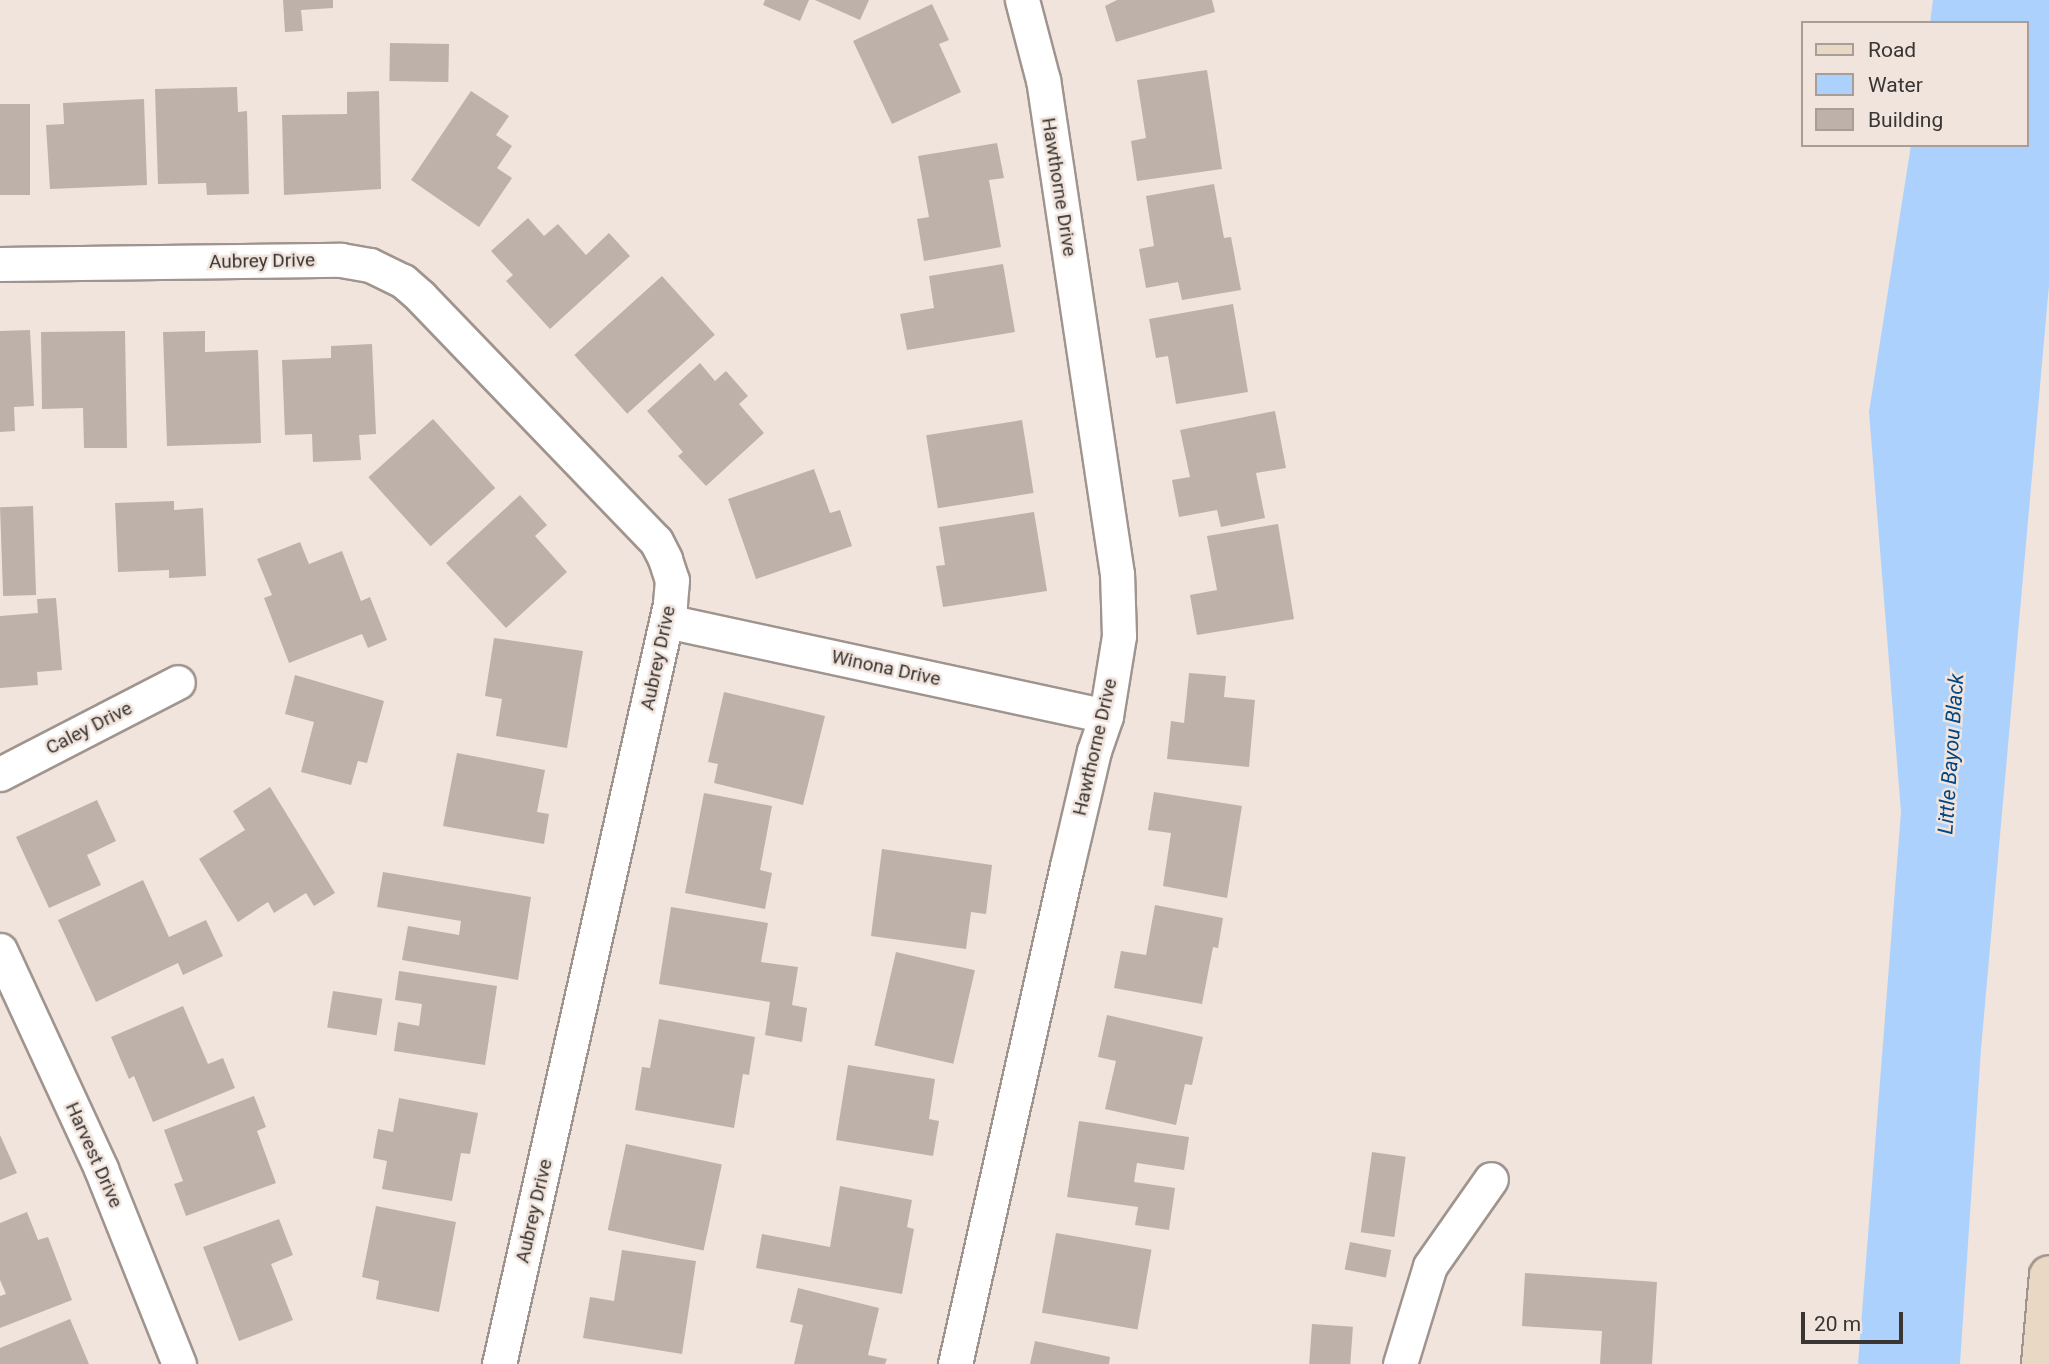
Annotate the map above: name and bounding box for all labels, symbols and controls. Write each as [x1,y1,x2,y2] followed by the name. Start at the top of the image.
[1800,21,2028,147] legend
[1868,38,1916,62] text: Road
[1868,73,1923,97] text: Water
[1868,108,1943,132] text: Building
[1037,116,1081,258] street label: Hawthorne Drive
[209,249,315,273] street label: Aubrey Drive
[636,604,680,712] street label: Aubrey Drive
[829,645,943,691] street label: Winona Drive
[1933,673,1969,835] water label: Little Bayou Black
[1068,676,1122,818] street label: Hawthorne Drive
[42,697,136,759] street label: Caley Drive
[61,1099,127,1211] street label: Harvest Drive
[511,1157,557,1265] street label: Aubrey Drive
[1804,1298,1906,1342] scale bar
[1814,1312,1861,1336] text: 20 m

